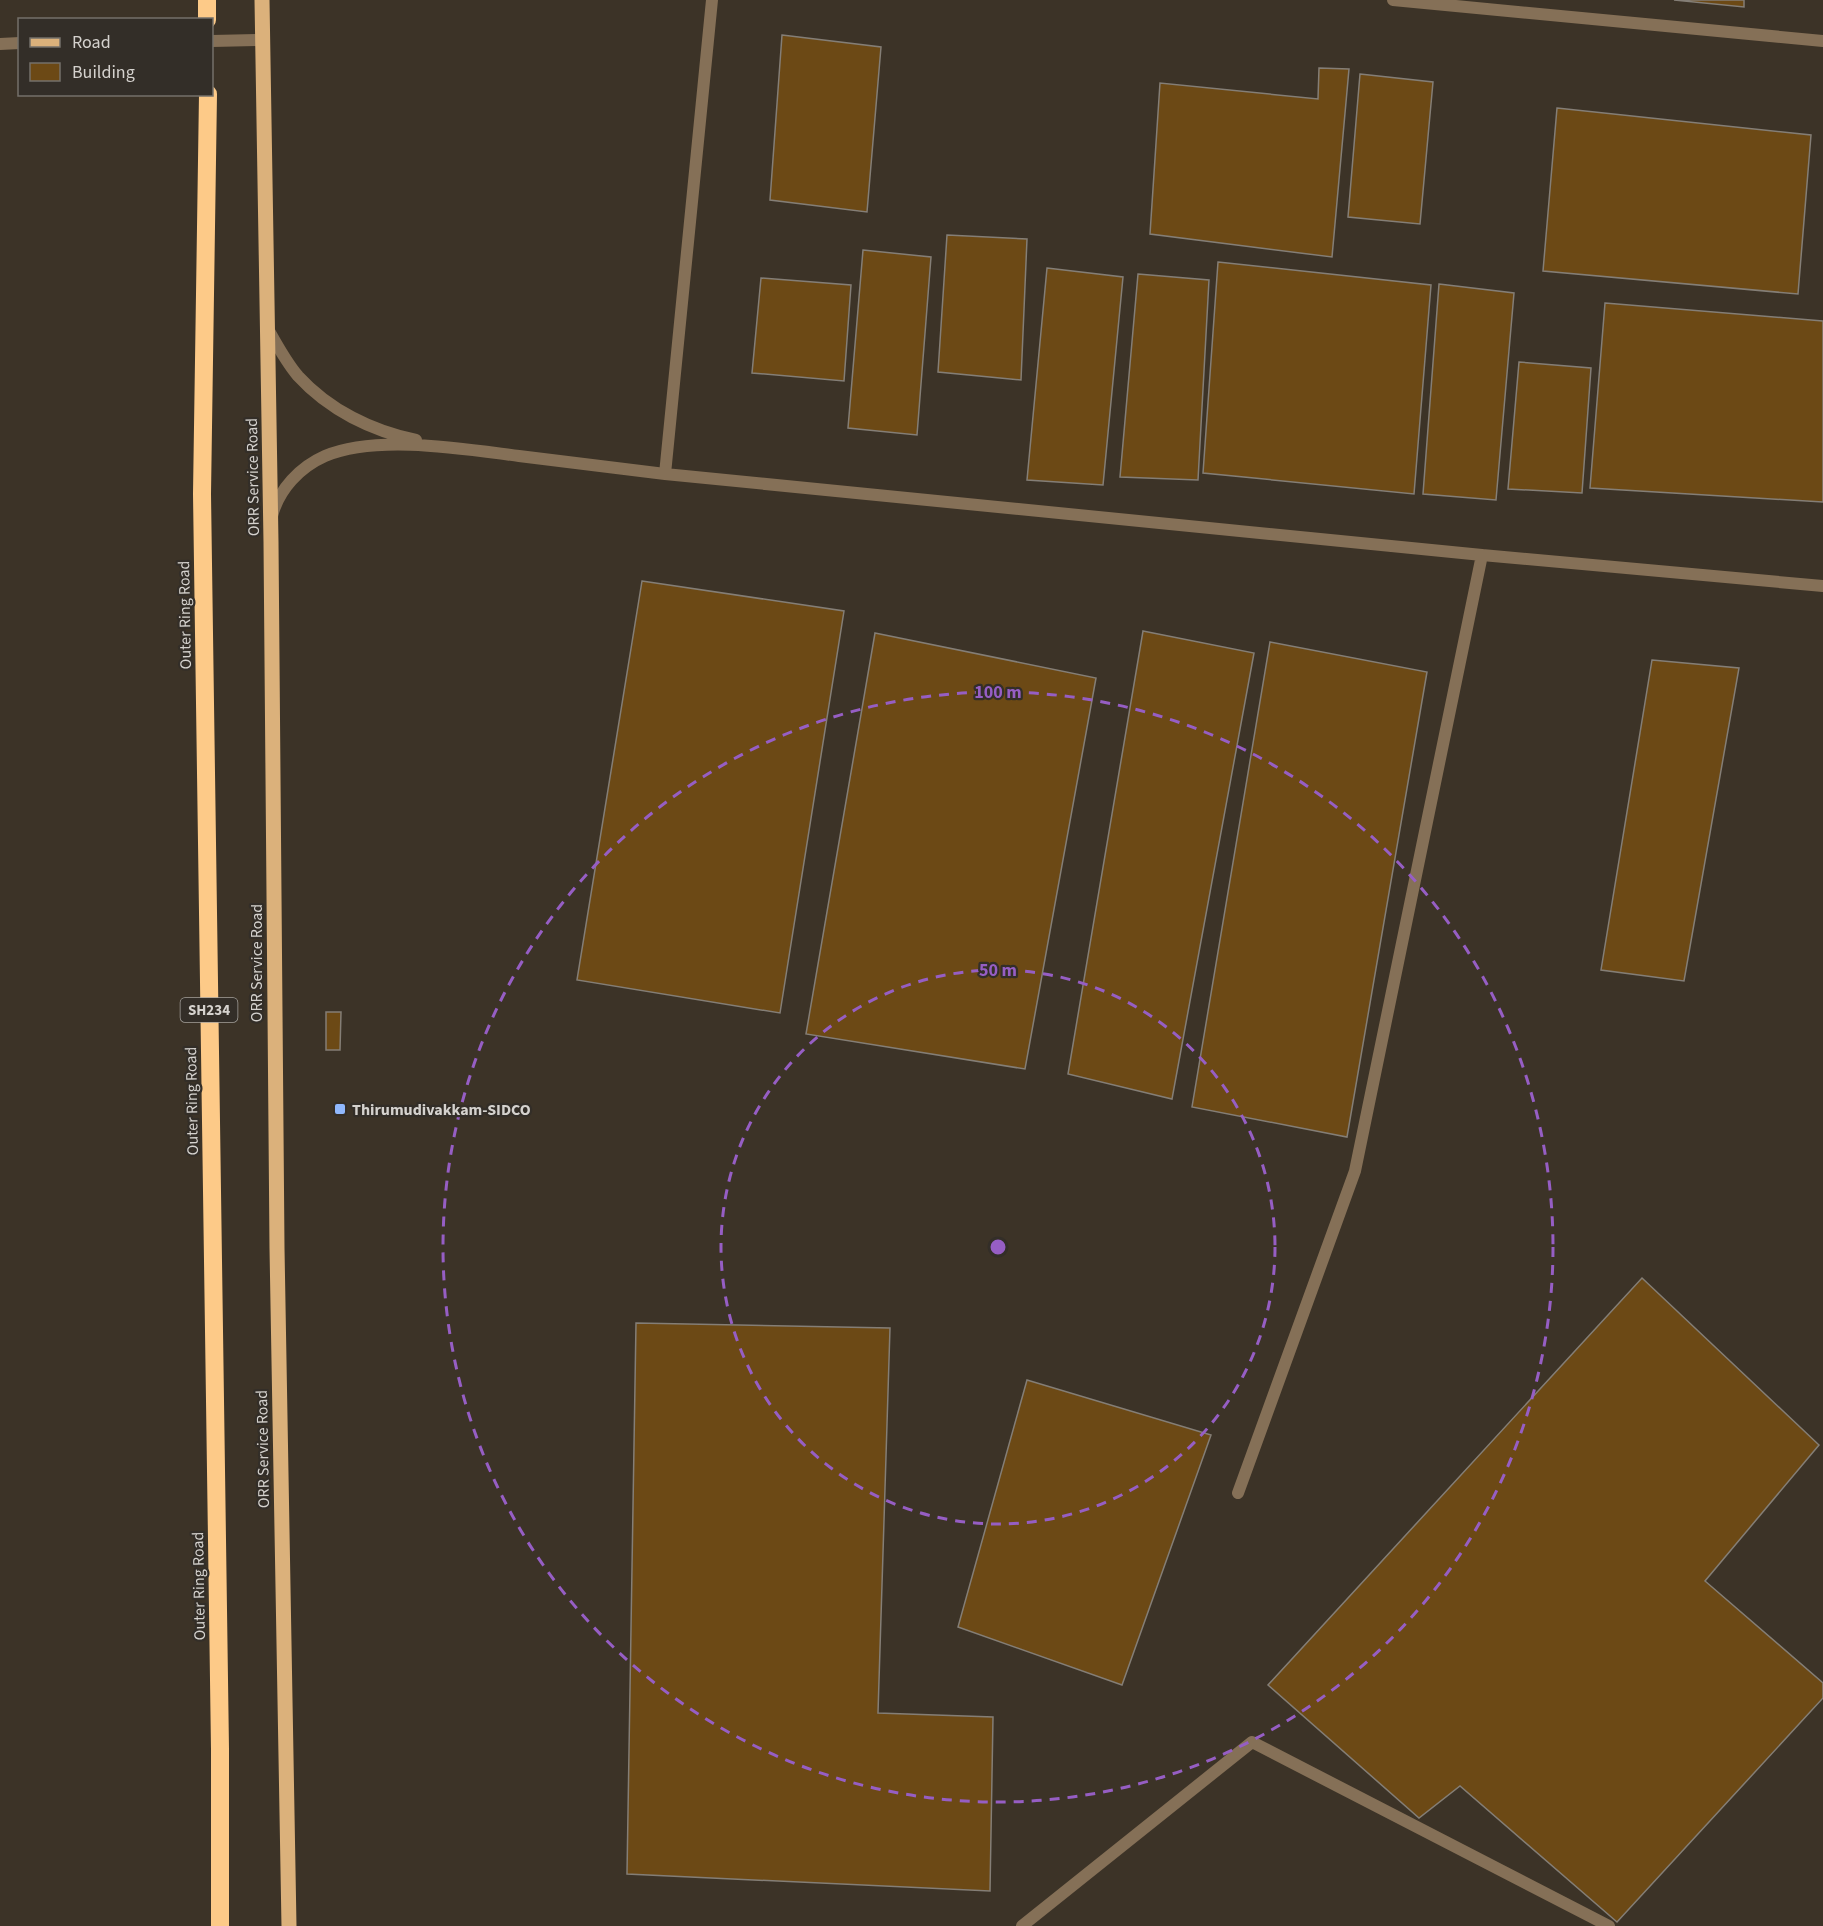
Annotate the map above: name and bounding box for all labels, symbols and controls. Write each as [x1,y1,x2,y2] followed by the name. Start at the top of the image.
[18,18,213,96] legend
[72,30,111,55] text: Road
[72,60,135,85] text: Building
[241,418,265,536] street label: ORR Service Road
[173,560,197,669] street label: Outer Ring Road
[974,680,1022,705] text: 100 m
[246,904,268,1022] street label: ORR Service Road
[979,958,1017,983] text: 50 m
[180,998,238,1022] road number: SH234
[180,1046,204,1155] street label: Outer Ring Road
[352,1099,531,1121] place label: Thirumudivakkam-SIDCO
[333,1102,347,1116] marker: Thirumudivakkam-SIDCO
[988,1237,1008,1257] centre of rings
[251,1390,275,1508] street label: ORR Service Road
[187,1531,211,1640] street label: Outer Ring Road

